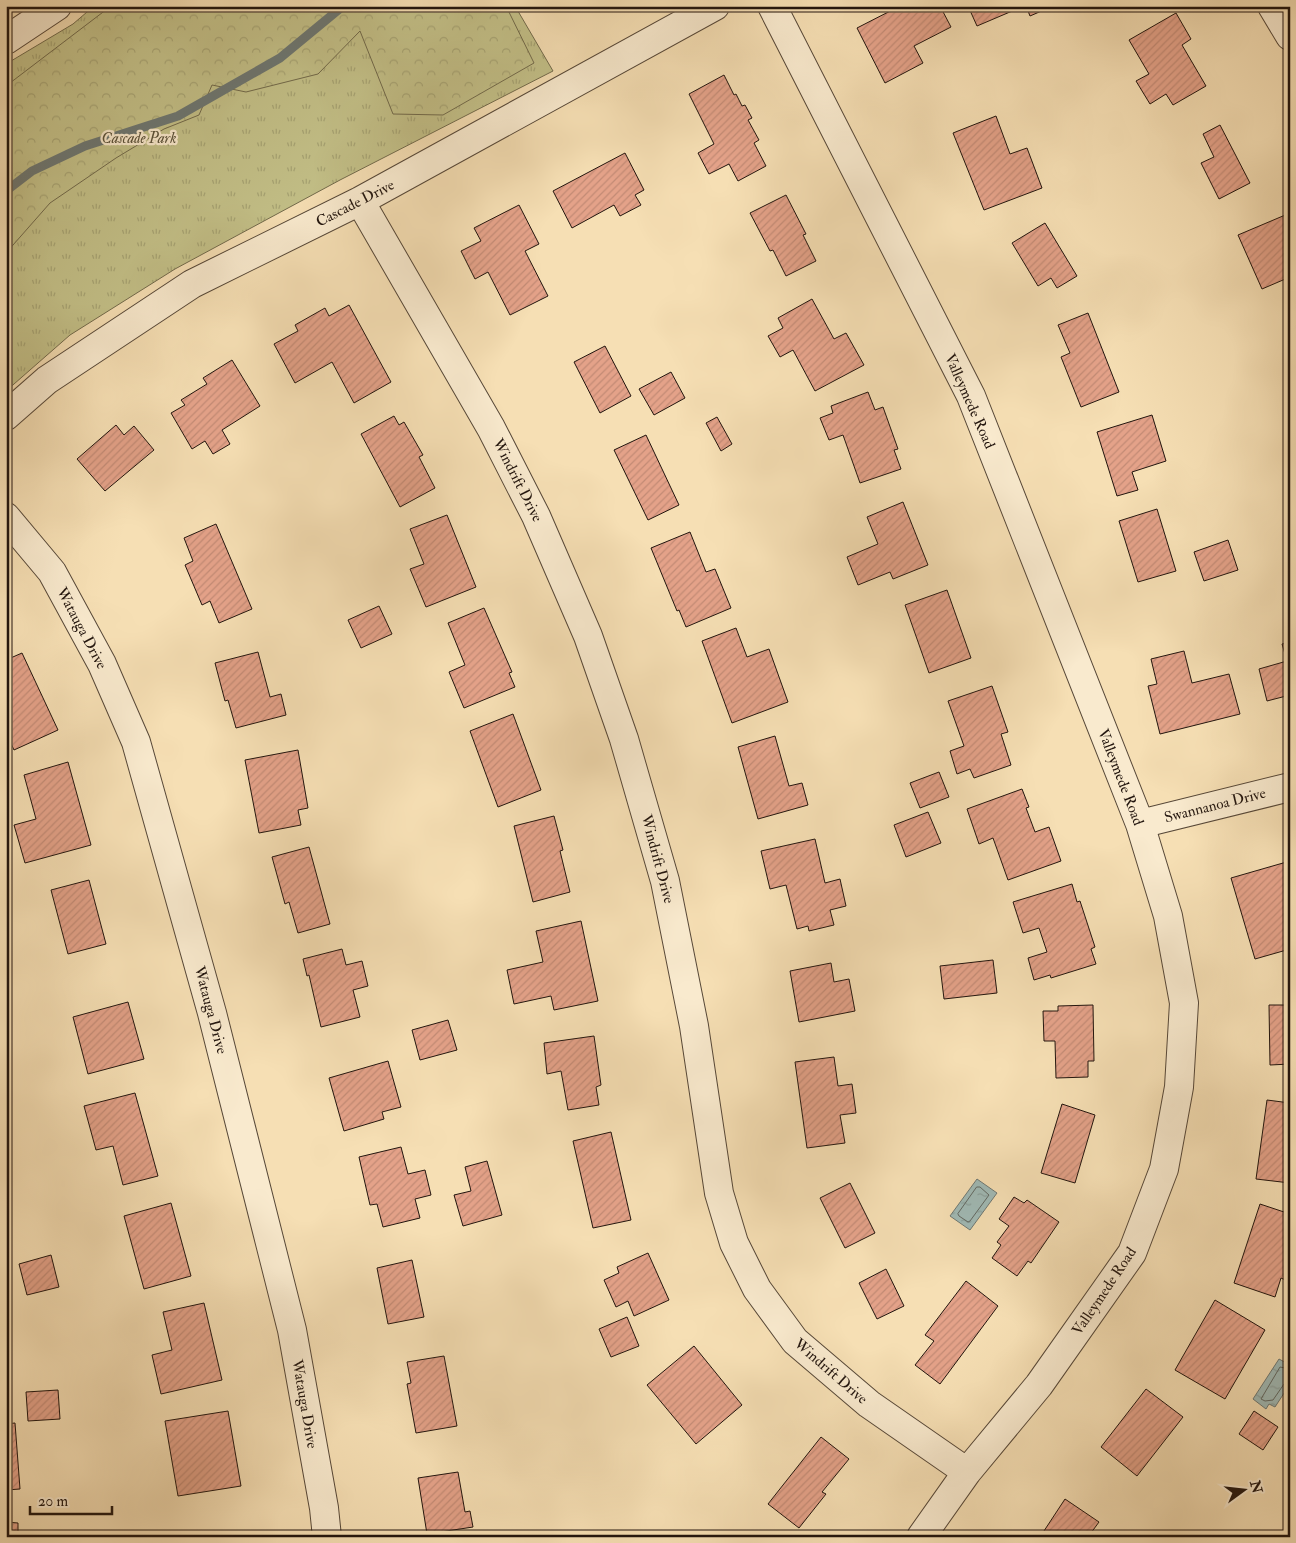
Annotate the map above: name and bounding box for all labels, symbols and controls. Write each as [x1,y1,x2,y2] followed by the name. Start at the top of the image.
[102,129,176,148] park label: Cascade Park
[313,176,398,231] street label: Cascade Drive
[940,351,999,452] street label: Valleymede Road
[488,434,547,525] street label: Windrift Drive
[52,583,111,672] street label: Watauga Drive
[1093,726,1148,829] street label: Valleymede Road
[1162,784,1268,827] street label: Swannanoa Drive
[636,812,678,906] street label: Windrift Drive
[189,963,231,1056] street label: Watauga Drive
[1068,1243,1141,1339] street label: Valleymede Road
[789,1334,871,1408] street label: Windrift Drive
[287,1357,322,1450] street label: Watauga Drive
[1218,1466,1268,1516] north arrow
[1246,1478,1266,1495] text: N
[30,1483,112,1515] scale bar
[38,1492,68,1511] text: 20 m

